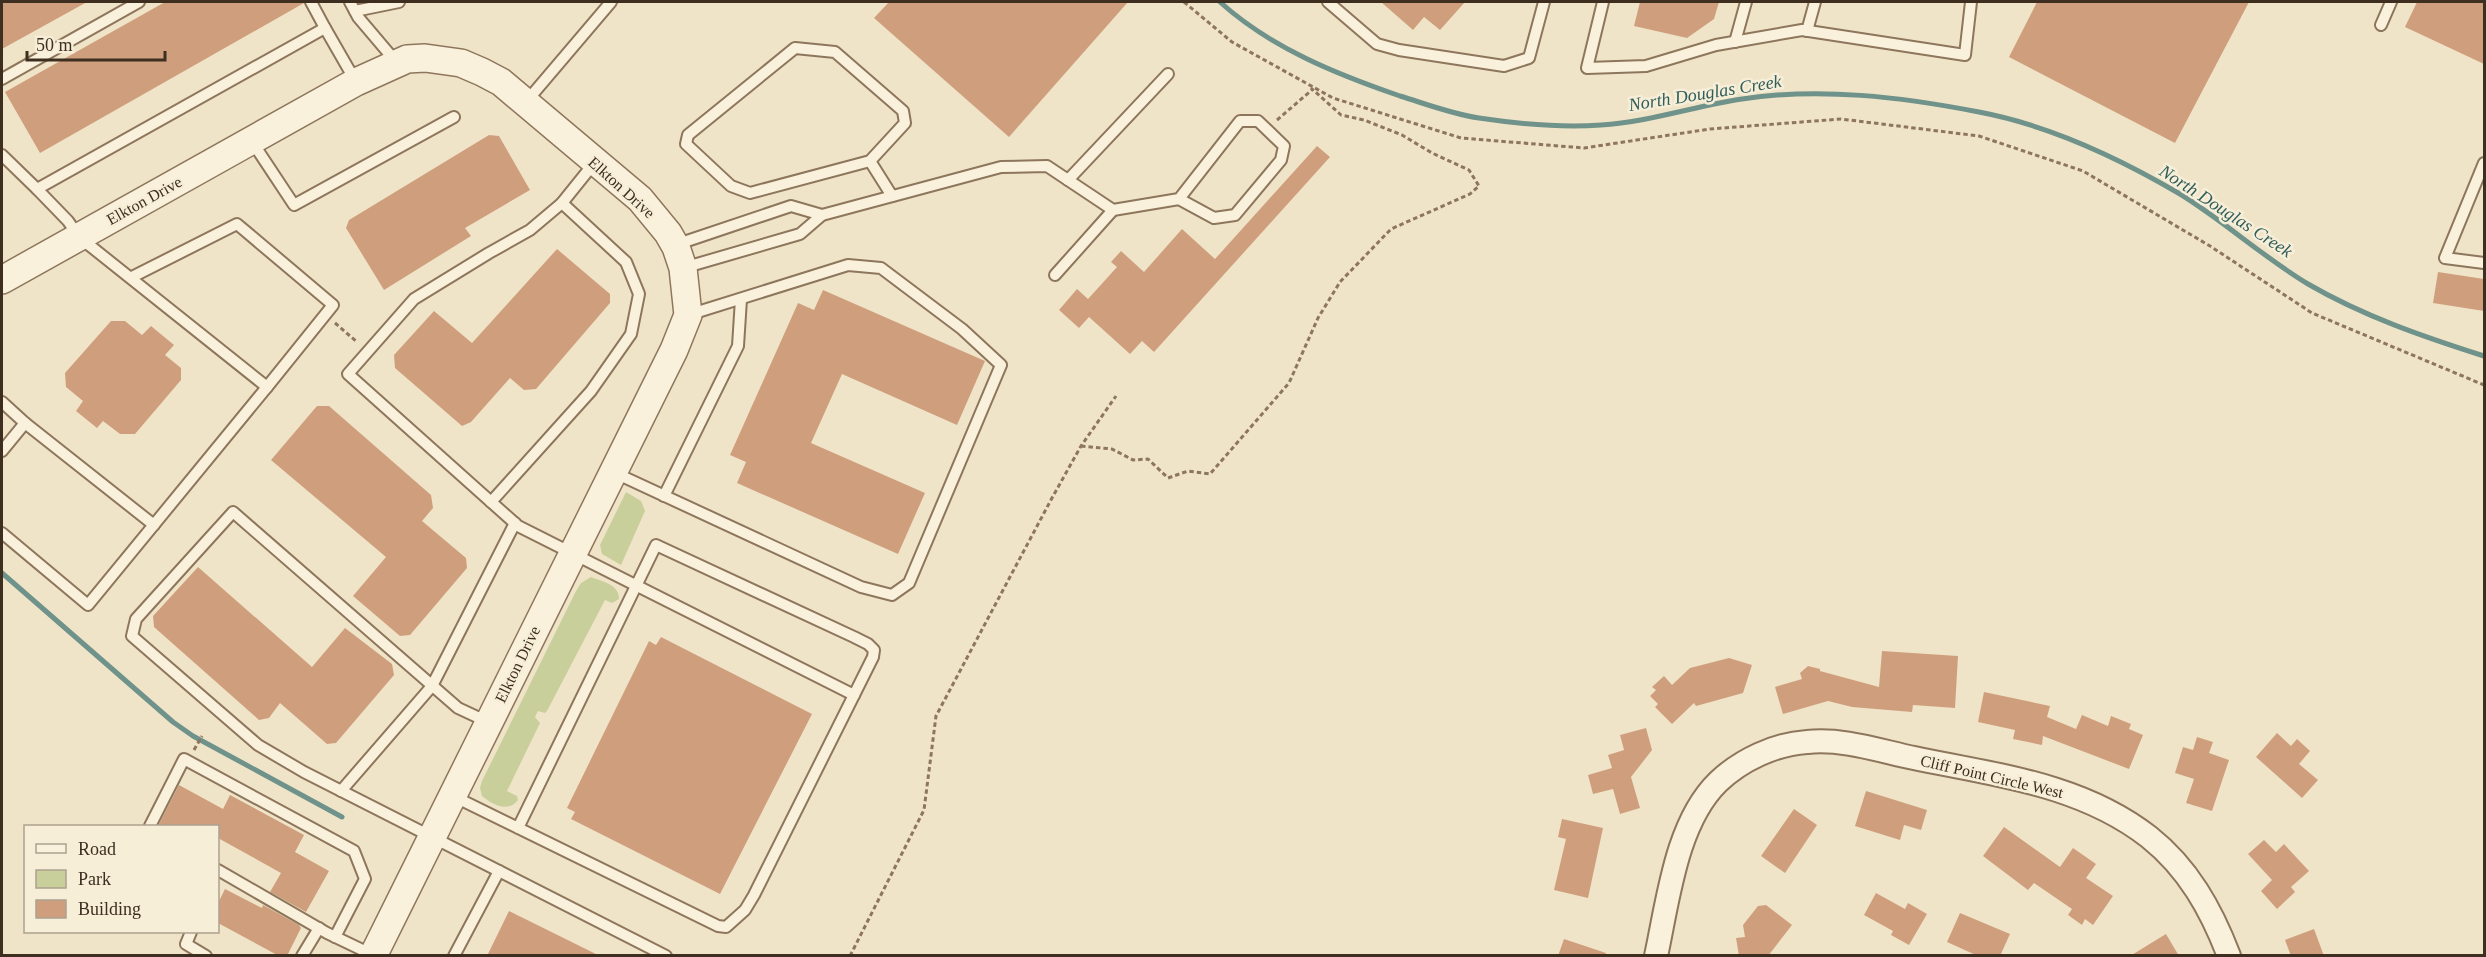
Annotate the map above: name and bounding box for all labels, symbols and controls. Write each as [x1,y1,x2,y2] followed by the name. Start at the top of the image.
[27,24,165,62] scale bar
[36,35,73,55] text: 50 m
[1626,71,1784,115] water label: North Douglas Creek
[585,153,658,221] street label: Elkton Drive
[2155,160,2297,262] water label: North Douglas Creek
[104,173,185,228] street label: Elkton Drive
[492,623,543,705] street label: Elkton Drive
[1919,752,2066,801] street label: Cliff Point Circle West
[24,825,219,933] legend
[78,839,116,859] text: Road
[78,869,111,889] text: Park
[78,899,141,919] text: Building

